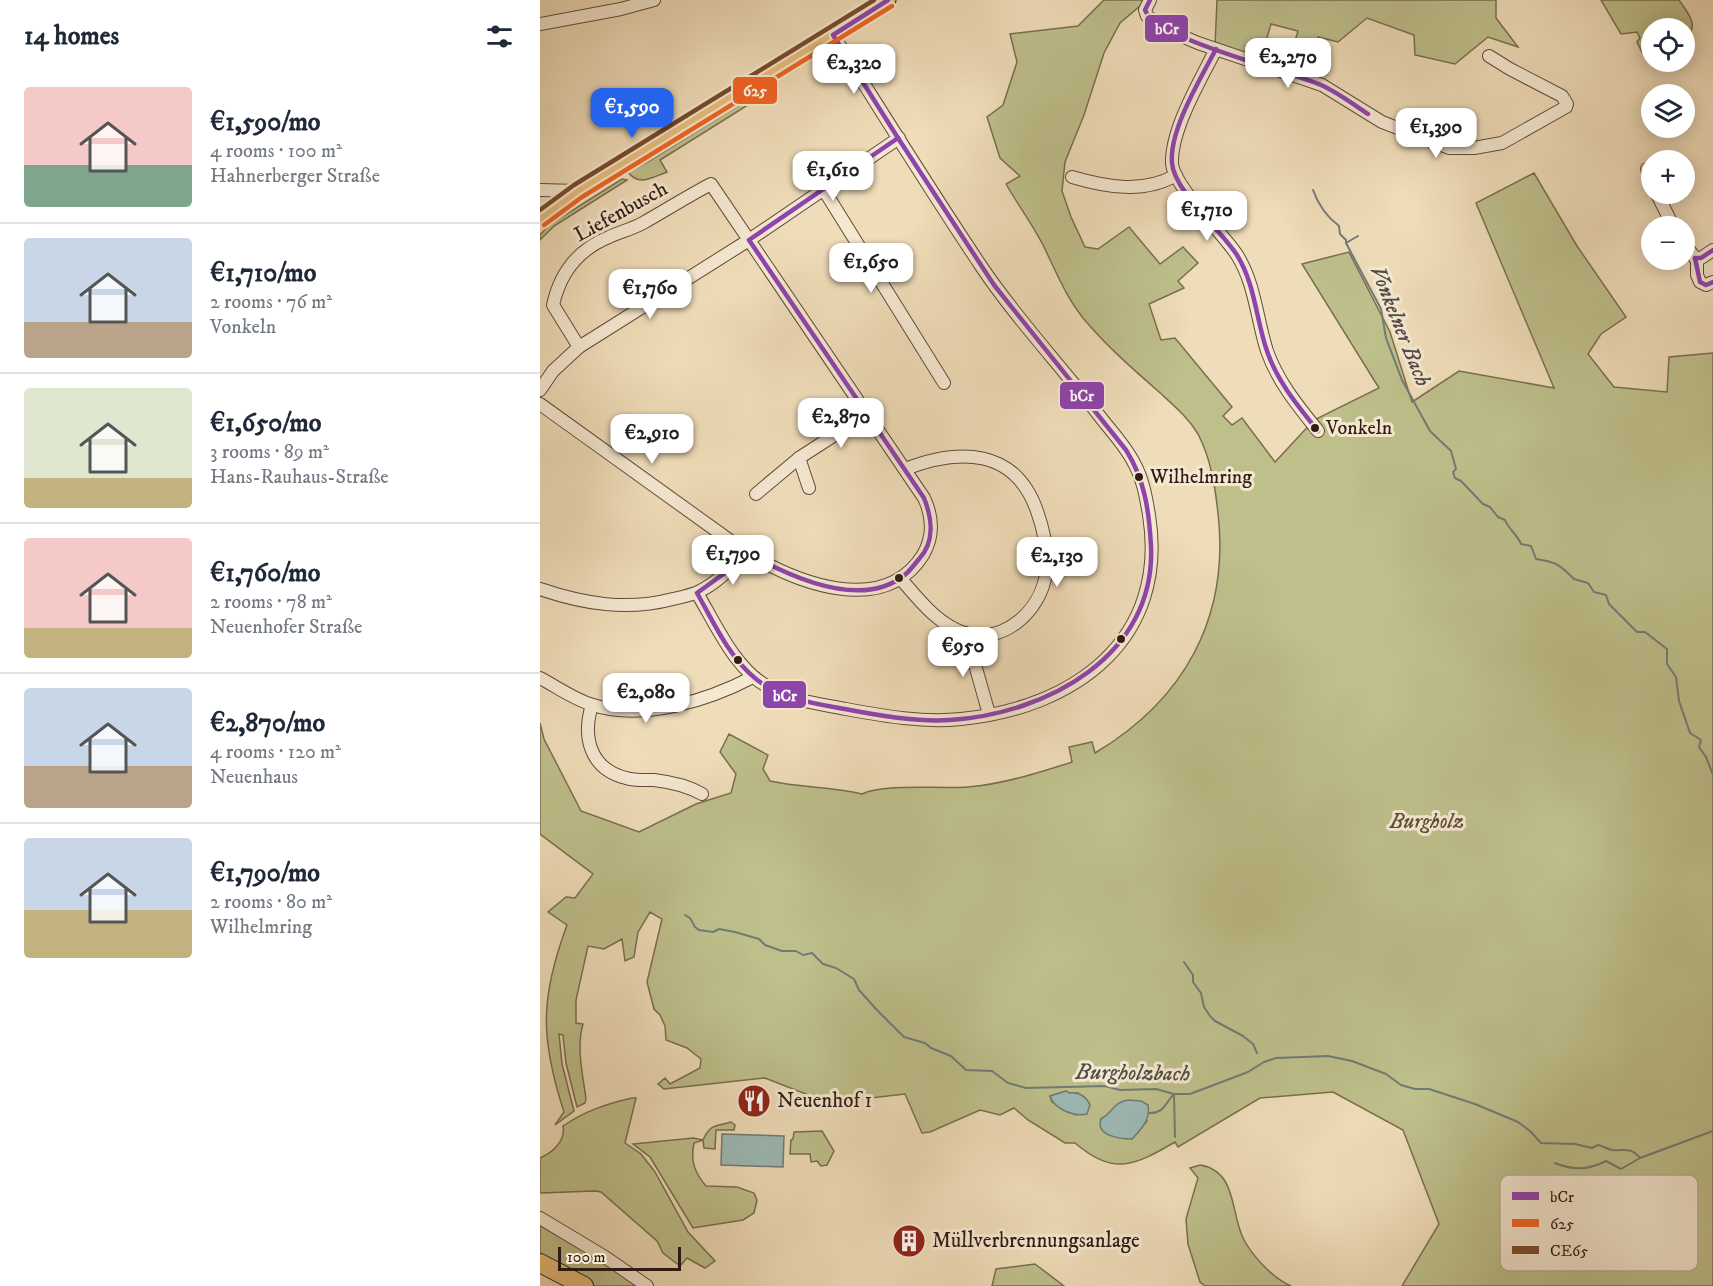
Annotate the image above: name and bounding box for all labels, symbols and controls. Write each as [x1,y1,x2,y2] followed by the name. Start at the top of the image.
[1144,14,1189,43] line badge: bCr
[1641,18,1695,270] map controls
[1641,18,1695,72] button: locate
[1154,19,1180,39] text: bCr
[24,20,119,53] text: 14 homes
[483,20,516,53] icon: filters
[1239,38,1337,89] pin: €2,270
[805,44,903,95] pin: €2,320
[1259,45,1317,70] text: €2,270
[826,51,882,76] text: €2,320
[732,76,778,105] line badge: 625
[743,81,767,101] text: 625
[1641,84,1695,138] button: layers
[583,88,681,139] pin: €1,590
[605,95,659,120] text: €1,590
[210,106,320,139] text: €1,590/mo
[1387,108,1485,159] pin: €1,390
[72,111,144,183] icon: home
[1410,115,1462,140] text: €1,390
[210,139,342,164] text: 4 rooms · 100 m²
[1641,150,1695,204] button: +
[784,151,882,202] pin: €1,610
[807,158,859,183] text: €1,610
[210,164,380,189] text: Hahnerberger Straße
[570,176,672,248] street label: Liefenbusch
[1158,191,1256,242] pin: €1,710
[1181,198,1233,223] text: €1,710
[1641,216,1695,270] button: −
[822,243,920,294] pin: €1,650
[843,250,899,275] text: €1,650
[210,257,316,290] text: €1,710/mo
[72,262,144,334] icon: home
[1364,262,1436,390] water label: Vonkelner Bach
[601,269,699,320] pin: €1,760
[623,276,677,301] text: €1,760
[210,290,332,315] text: 2 rooms · 76 m²
[210,315,276,340] text: Vonkeln
[1059,381,1105,410] line badge: bCr
[1069,386,1095,406] text: bCr
[792,398,890,449] pin: €2,870
[812,405,870,430] text: €2,870
[210,407,321,440] text: €1,650/mo
[72,412,144,484] icon: home
[603,414,701,465] pin: €2,910
[1325,416,1393,441] place label: Vonkeln
[624,421,680,446] text: €2,910
[1309,422,1321,434] marker: Vonkeln
[210,440,329,465] text: 3 rooms · 89 m²
[210,465,389,490] text: Hans-Rauhaus-Straße
[1149,465,1252,490] place label: Wilhelmring
[1133,471,1145,483] marker: Wilhelmring
[684,535,782,586] pin: €1,790
[1008,537,1106,588] pin: €2,130
[706,542,760,567] text: €1,790
[1031,544,1083,569] text: €2,130
[210,557,320,590] text: €1,760/mo
[72,562,144,634] icon: home
[893,572,905,584] unlabelled marker
[210,590,332,615] text: 2 rooms · 78 m²
[210,615,362,640] text: Neuenhofer Straße
[927,627,999,678] pin: €950
[1115,633,1127,645] unlabelled marker
[942,634,984,659] text: €950
[732,654,744,666] unlabelled marker
[597,673,695,724] pin: €2,080
[617,680,675,705] text: €2,080
[762,680,807,709] line badge: bCr
[772,686,798,706] text: bCr
[210,707,325,740] text: €2,870/mo
[72,712,144,784] icon: home
[210,740,341,765] text: 4 rooms · 120 m²
[210,765,298,790] text: Neuenhaus
[1389,809,1464,835] park label: Burgholz
[210,857,320,890] text: €1,790/mo
[72,862,144,934] icon: home
[210,890,332,915] text: 2 rooms · 80 m²
[210,915,312,940] text: Wilhelmring
[1074,1058,1191,1088] water label: Burgholzbach
[736,1083,772,1119] restaurant icon: Neuenhof 1
[777,1088,872,1114] place label: Neuenhof 1
[1500,1175,1698,1271] legend
[1550,1187,1574,1207] text: bCr
[1550,1214,1574,1234] text: 625
[891,1223,927,1259] building icon: Müllverbrennungsanlage
[932,1228,1140,1254] place label: Müllverbrennungsanlage
[1550,1241,1588,1261] text: CE65
[558,1244,681,1272] scale bar
[567,1247,606,1267] text: 100 m

